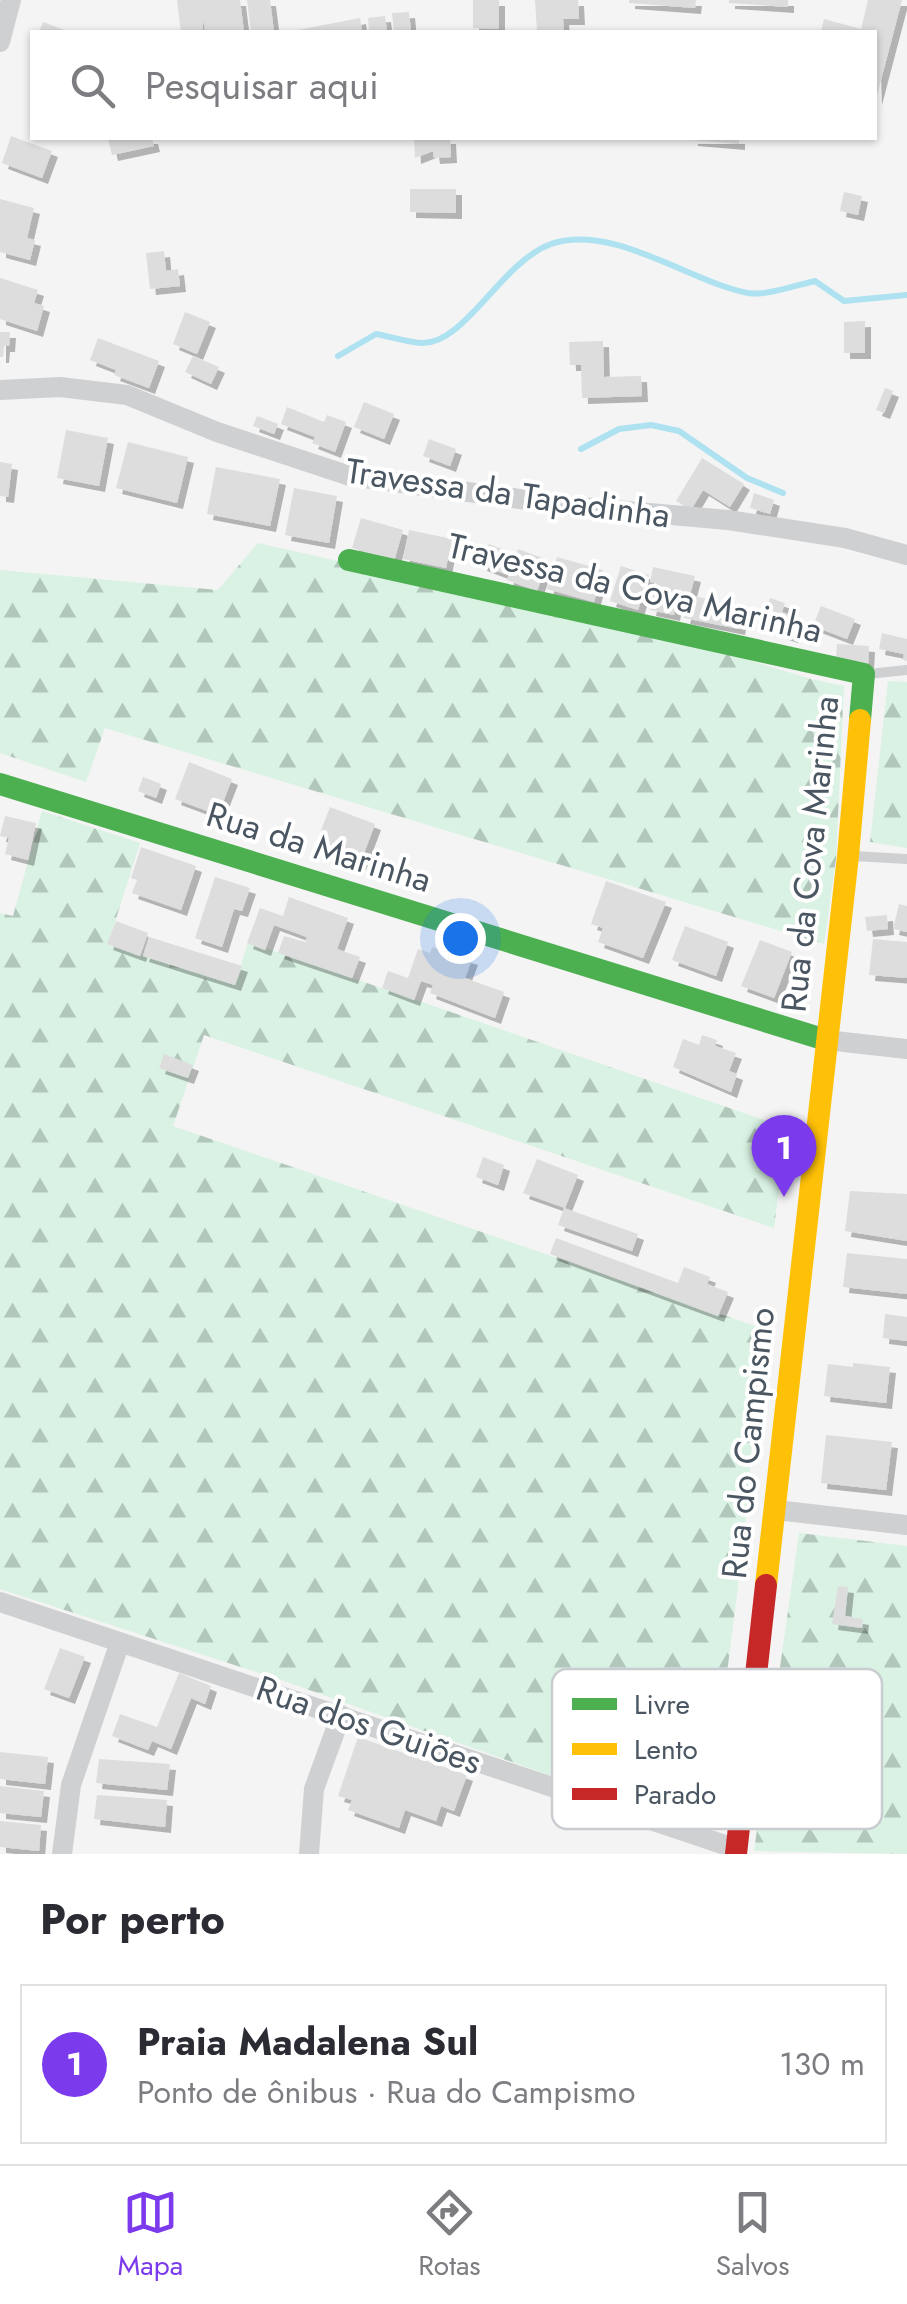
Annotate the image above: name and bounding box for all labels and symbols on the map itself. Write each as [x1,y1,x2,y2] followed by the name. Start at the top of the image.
[343,445,673,541] street label: Travessa da Tapadinha
[443,521,827,655] street label: Travessa da Cova Marinha
[769,693,851,1015] street label: Rua da Cova Marinha
[201,789,437,905] street label: Rua da Marinha
[435,913,486,964] your location
[752,1114,816,1197] pin: 1
[709,1305,787,1581] street label: Rua do Campismo
[250,1663,488,1787] street label: Rua dos Guiões
[552,1669,882,1829] legend
[634,1684,690,1725] text: Livre
[634,1729,698,1770] text: Lento
[634,1774,716,1815] text: Parado

